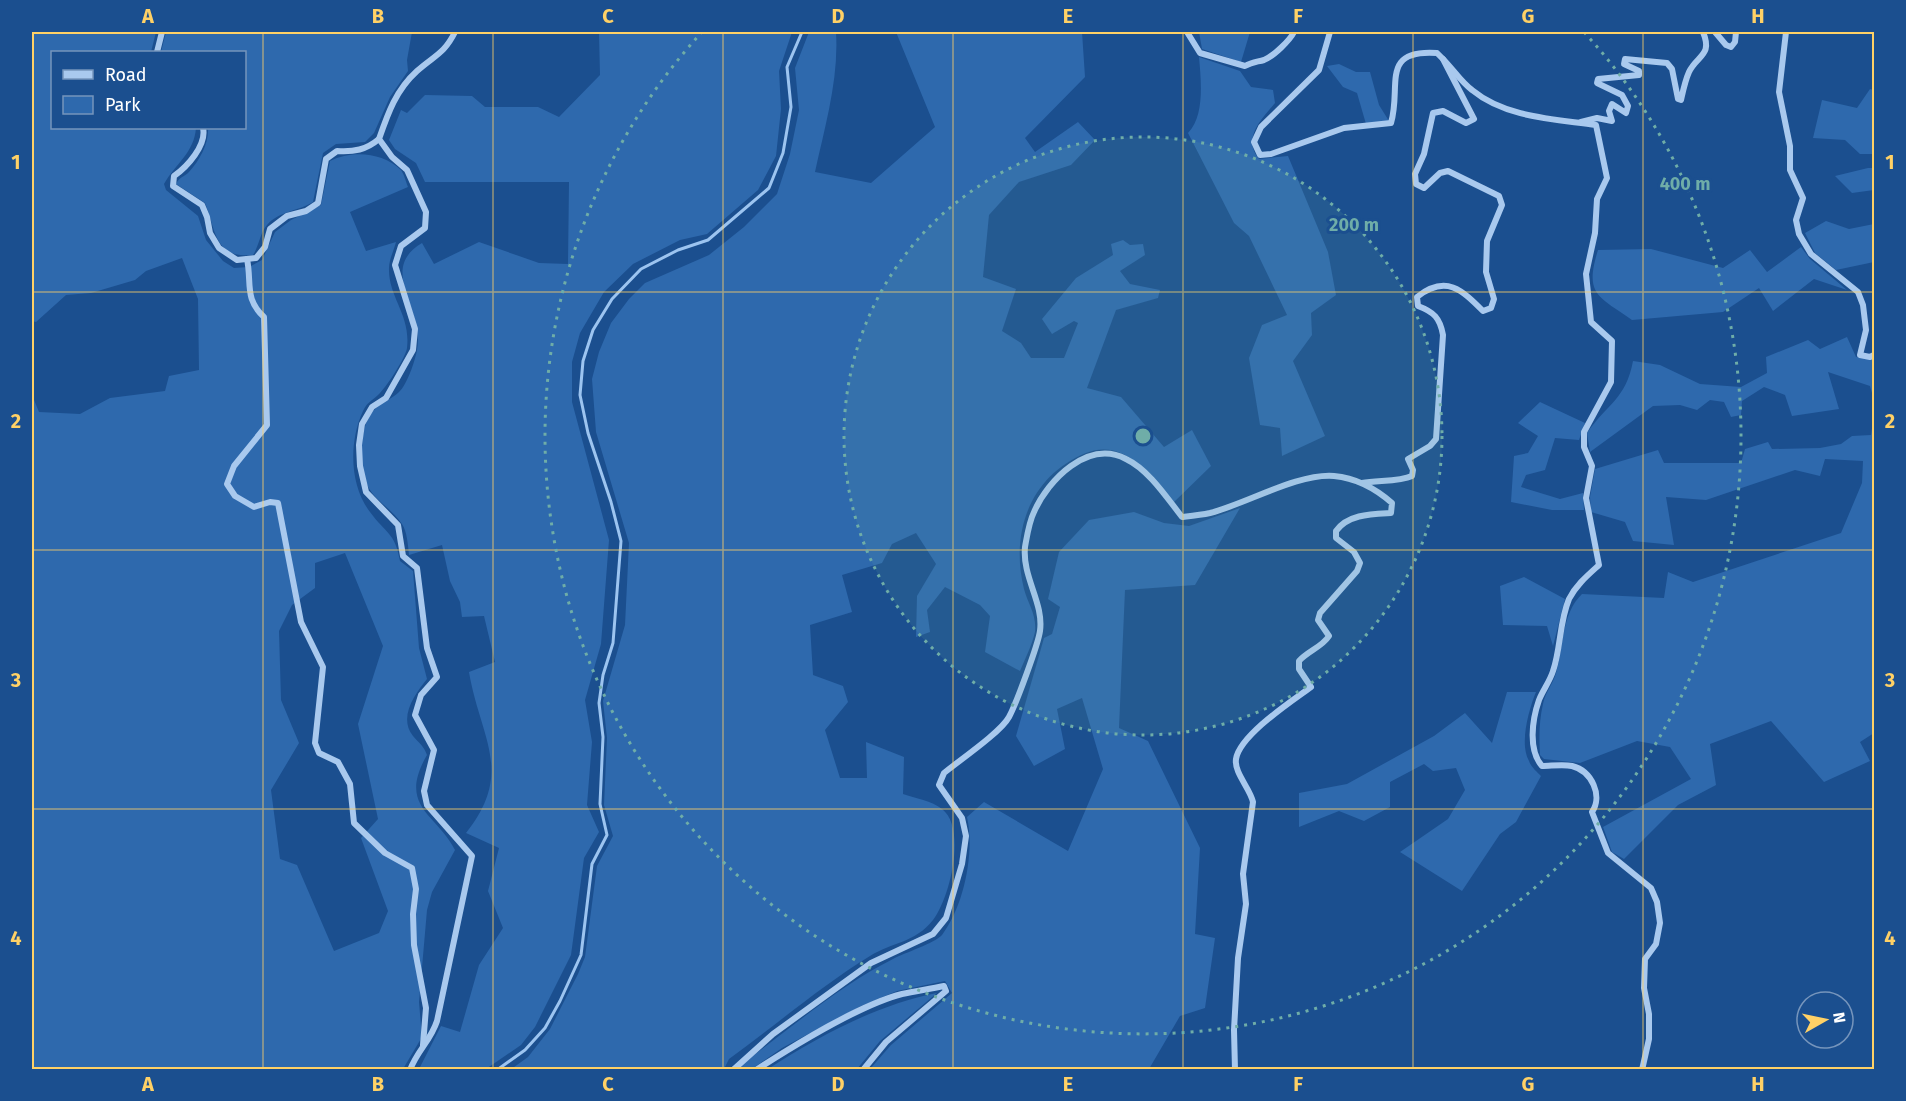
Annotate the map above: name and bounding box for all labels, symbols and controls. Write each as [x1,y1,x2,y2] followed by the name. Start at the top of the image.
[141,4,155,28] text: A
[372,4,384,28] text: B
[602,4,614,28] text: C
[831,4,845,28] text: D
[1063,4,1073,28] text: E
[1293,4,1303,28] text: F
[1522,4,1534,28] text: G
[1751,4,1765,28] text: H
[51,51,246,129] legend
[105,64,147,86] text: Road
[105,94,141,116] text: Park
[11,150,21,174] text: 1
[1885,150,1895,174] text: 1
[1660,173,1710,195] text: 400 m
[1329,214,1379,236] text: 200 m
[11,409,21,433] text: 2
[1885,409,1895,433] text: 2
[1133,426,1153,446] centre of rings
[10,668,21,692] text: 3
[1884,668,1895,692] text: 3
[10,926,22,950] text: 4
[1884,926,1896,950] text: 4
[1795,990,1855,1050] north arrow
[1829,1011,1850,1024] text: N
[141,1072,155,1096] text: A
[372,1072,384,1096] text: B
[602,1072,614,1096] text: C
[831,1072,845,1096] text: D
[1063,1072,1073,1096] text: E
[1293,1072,1303,1096] text: F
[1522,1072,1534,1096] text: G
[1751,1072,1765,1096] text: H

